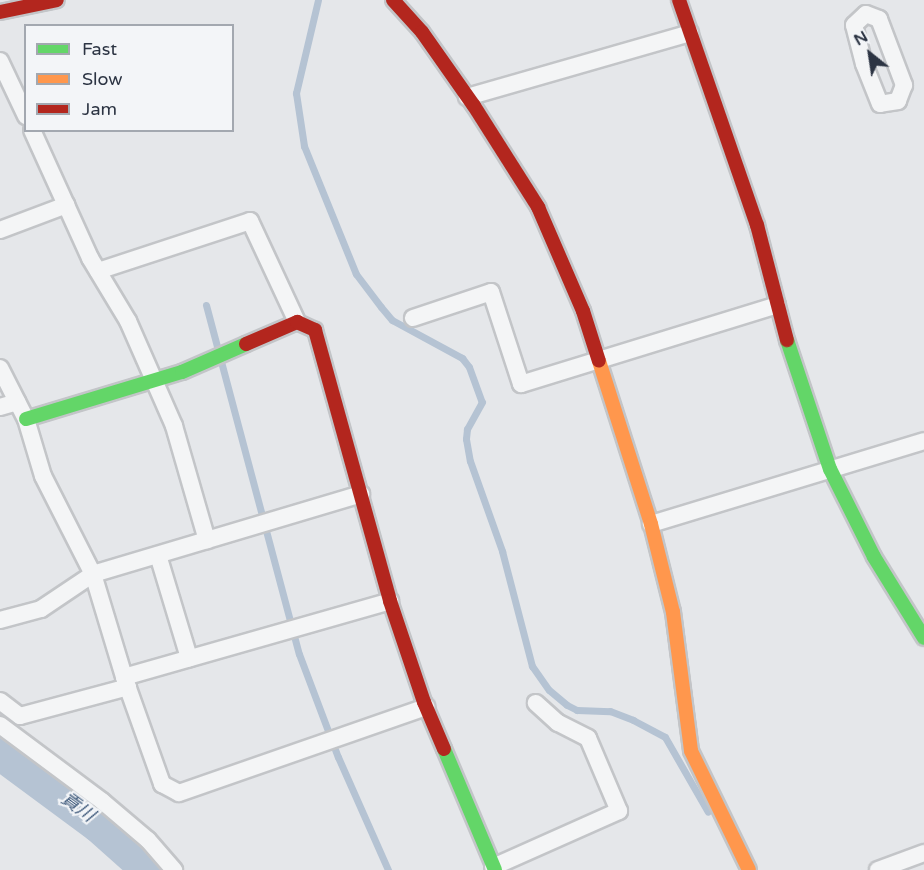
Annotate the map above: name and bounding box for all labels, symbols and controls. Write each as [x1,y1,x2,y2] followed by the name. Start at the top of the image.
[24,24,234,132] legend
[840,24,900,84] north arrow
[850,27,872,50] text: N
[82,38,117,60] text: Fast
[82,68,123,90] text: Slow
[82,98,117,120] text: Jam
[57,788,99,826] water label: 貢川

